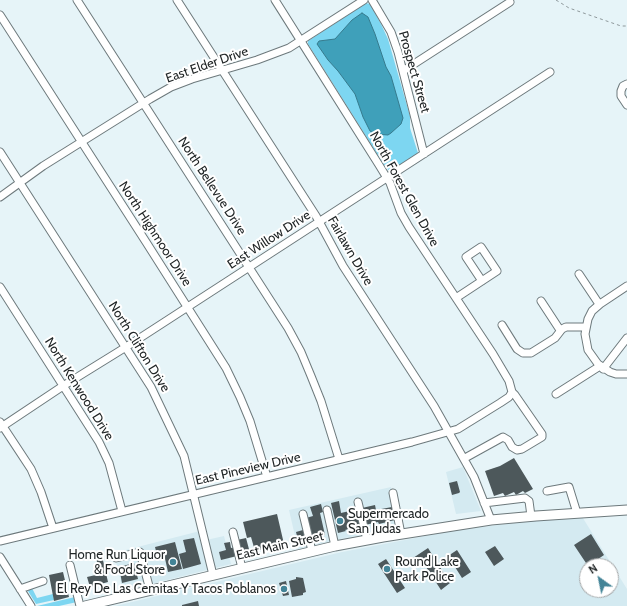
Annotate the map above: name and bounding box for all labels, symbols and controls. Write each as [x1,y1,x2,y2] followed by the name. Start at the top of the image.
[395,29,433,115] street label: Prospect Street
[164,44,250,86] street label: East Elder Drive
[366,129,442,249] street label: North Forest Glen Drive
[175,134,249,238] street label: North Bellevue Drive
[115,179,195,289] street label: North Highmoor Drive
[225,207,313,273] street label: East Willow Drive
[324,214,376,288] street label: Fairlawn Drive
[105,299,173,395] street label: North Clifton Drive
[41,335,117,443] street label: North Kenwood Drive
[194,449,302,489] street label: East Pineview Drive
[348,506,429,537] place label: Supermercado San Judas
[335,516,345,526] marker: Supermercado San Judas
[235,528,325,564] street label: East Main Street
[69,547,165,578] place label: Home Run Liquor & Food Store
[395,554,459,585] place label: Round Lake Park Police
[168,557,178,567] marker: Home Run Liquor & Food Store
[579,558,619,598] north arrow
[586,561,600,577] text: N
[382,564,392,574] marker: Round Lake Park Police
[57,581,276,597] place label: El Rey De Las Cemitas Y Tacos Poblanos
[279,584,289,594] marker: El Rey De Las Cemitas Y Tacos Poblanos

